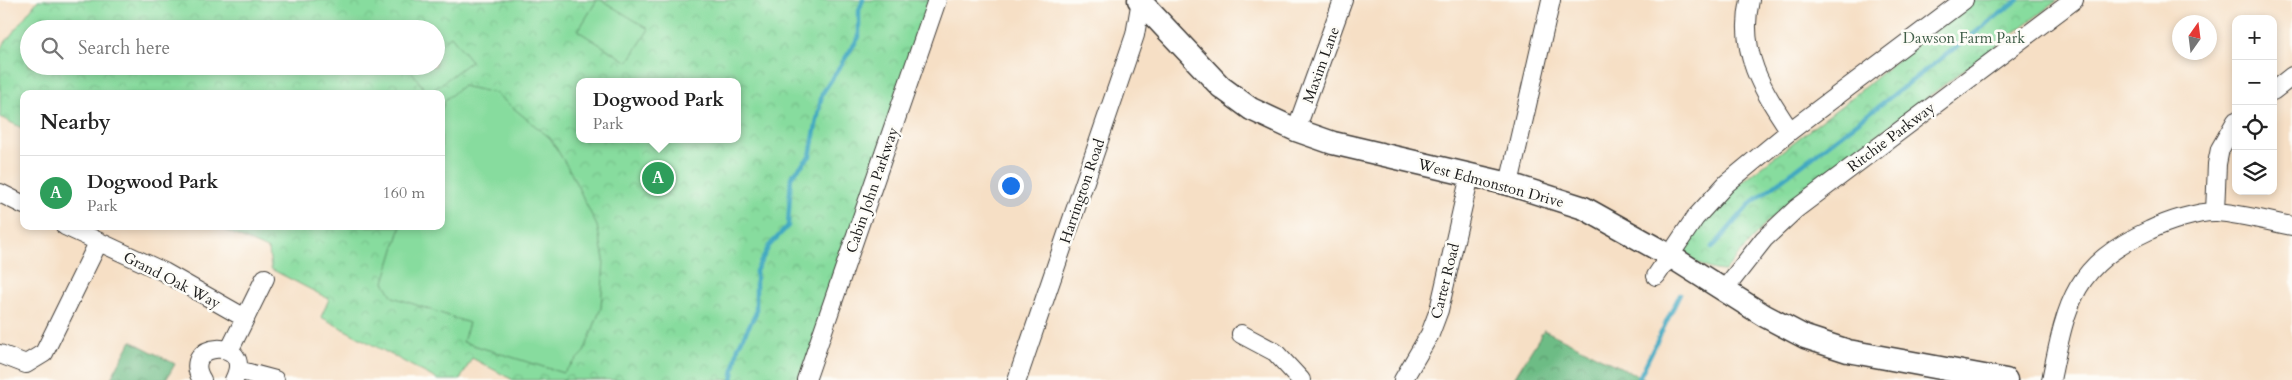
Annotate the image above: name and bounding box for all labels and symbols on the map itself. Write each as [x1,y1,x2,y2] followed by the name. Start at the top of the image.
[2172,15,2217,60] north arrow
[1298,24,1344,106] street label: Maxim Lane
[1903,28,2025,48] park label: Dawson Farm Park
[1843,97,1939,177] street label: Ritchie Parkway
[841,124,903,256] street label: Cabin John Parkway
[1055,136,1109,246] street label: Harrington Road
[1415,154,1566,212] street label: West Edmonston Drive
[642,159,674,197] pin: A
[998,173,1024,199] your location
[1426,241,1464,321] street label: Carter Road
[120,247,224,313] street label: Grand Oak Way

